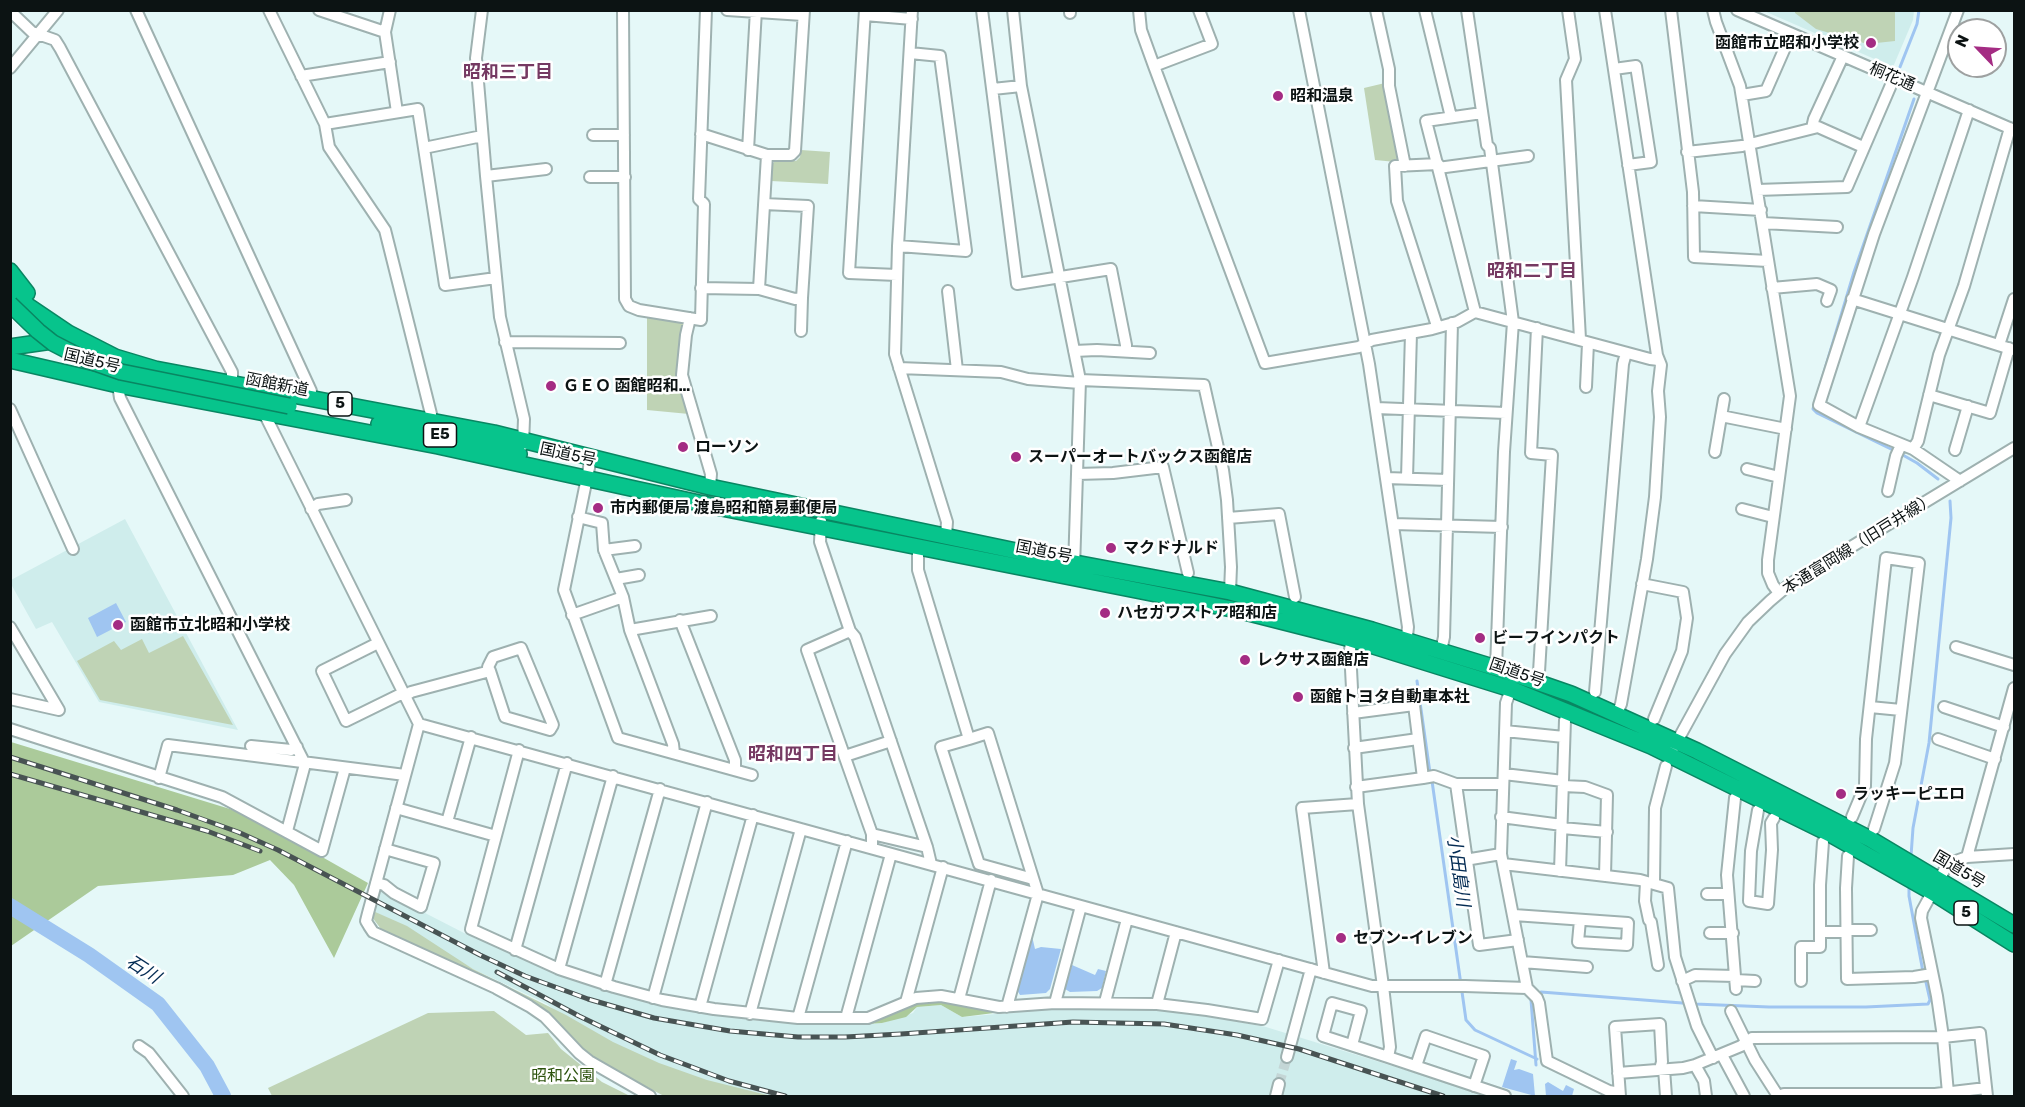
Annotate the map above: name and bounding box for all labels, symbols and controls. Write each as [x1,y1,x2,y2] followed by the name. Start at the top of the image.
[1947,18,2007,78] north arrow
[1951,32,1973,50] text: N
[1715,33,1859,53] place label: 函館市立昭和小学校
[1864,36,1878,50] marker: 函館市立昭和小学校
[1866,59,1918,95] street label: 桐花通
[463,62,553,84] district label: 昭和三丁目
[1290,86,1354,106] place label: 昭和温泉
[1271,89,1285,103] marker: 昭和温泉
[1487,261,1577,283] district label: 昭和二丁目
[62,345,122,377] street label: 国道5号
[244,369,310,401] street label: 函館新道
[563,376,690,396] place label: ＧＥＯ 函館昭和…
[544,379,558,393] marker: ＧＥＯ 函館昭和…
[328,392,352,416] road number: 5
[424,423,456,447] road number: E5
[695,437,759,457] place label: ローソン
[538,440,598,470] street label: 国道5号
[676,440,690,454] marker: ローソン
[1028,447,1252,467] place label: スーパーオートバックス函館店
[1009,450,1023,464] marker: スーパーオートバックス函館店
[1779,489,1939,599] street label: 本通富岡線（旧戸井線）
[610,498,837,518] place label: 市内郵便局 渡島昭和簡易郵便局
[591,501,605,515] marker: 市内郵便局 渡島昭和簡易郵便局
[1014,537,1074,567] street label: 国道5号
[1123,538,1219,558] place label: マクドナルド
[1104,541,1118,555] marker: マクドナルド
[1117,603,1277,623] place label: ハセガワストア昭和店
[1098,606,1112,620] marker: ハセガワストア昭和店
[130,615,290,635] place label: 函館市立北昭和小学校
[111,618,125,632] marker: 函館市立北昭和小学校
[1492,628,1620,648] place label: ビーフインパクト
[1473,631,1487,645] marker: ビーフインパクト
[1257,650,1369,670] place label: レクサス函館店
[1238,653,1252,667] marker: レクサス函館店
[1487,655,1547,691] street label: 国道5号
[1310,687,1470,707] place label: 函館トヨタ自動車本社
[1291,690,1305,704] marker: 函館トヨタ自動車本社
[748,744,838,766] district label: 昭和四丁目
[1853,784,1965,804] place label: ラッキーピエロ
[1834,787,1848,801] marker: ラッキーピエロ
[1442,834,1474,908] water label: 小田島川
[1929,847,1989,893] street label: 国道5号
[1954,901,1978,925] road number: 5
[1353,928,1473,948] place label: セブン-イレブン
[1334,931,1348,945] marker: セブン-イレブン
[122,951,164,989] water label: 石川
[531,1066,595,1086] park label: 昭和公園

